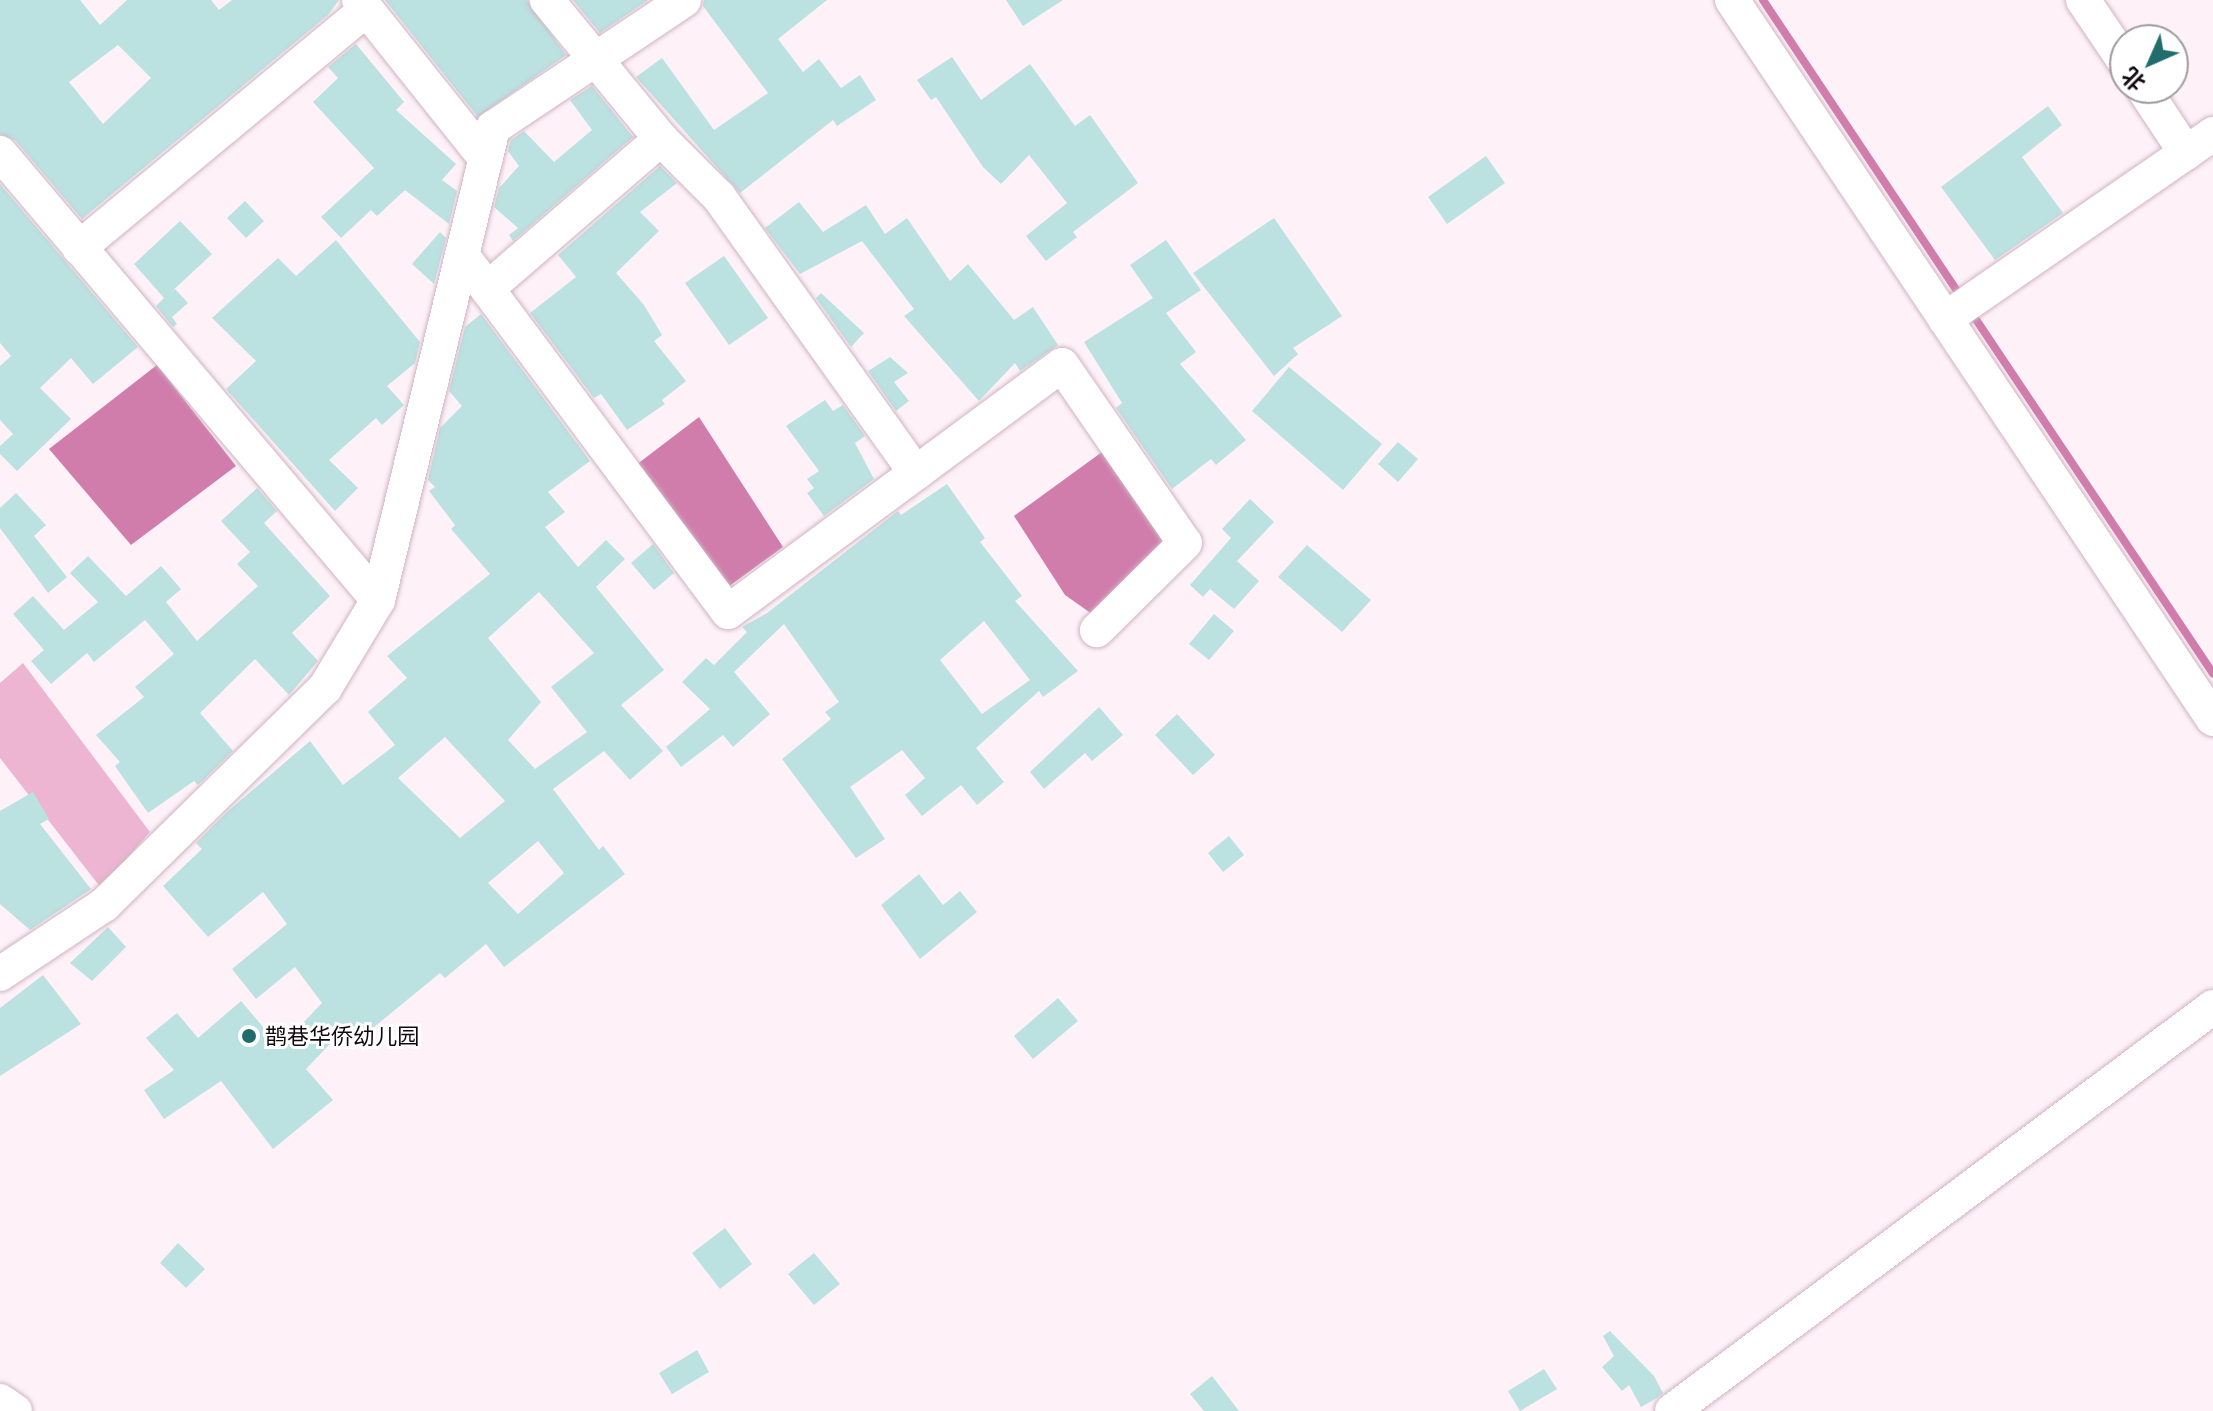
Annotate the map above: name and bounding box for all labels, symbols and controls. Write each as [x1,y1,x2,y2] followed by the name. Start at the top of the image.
[2109,24,2189,104] north arrow
[2115,62,2151,98] text: 北
[265,1023,419,1049] place label: 鹊巷华侨幼儿园
[240,1027,258,1045] marker: 鹊巷华侨幼儿园

